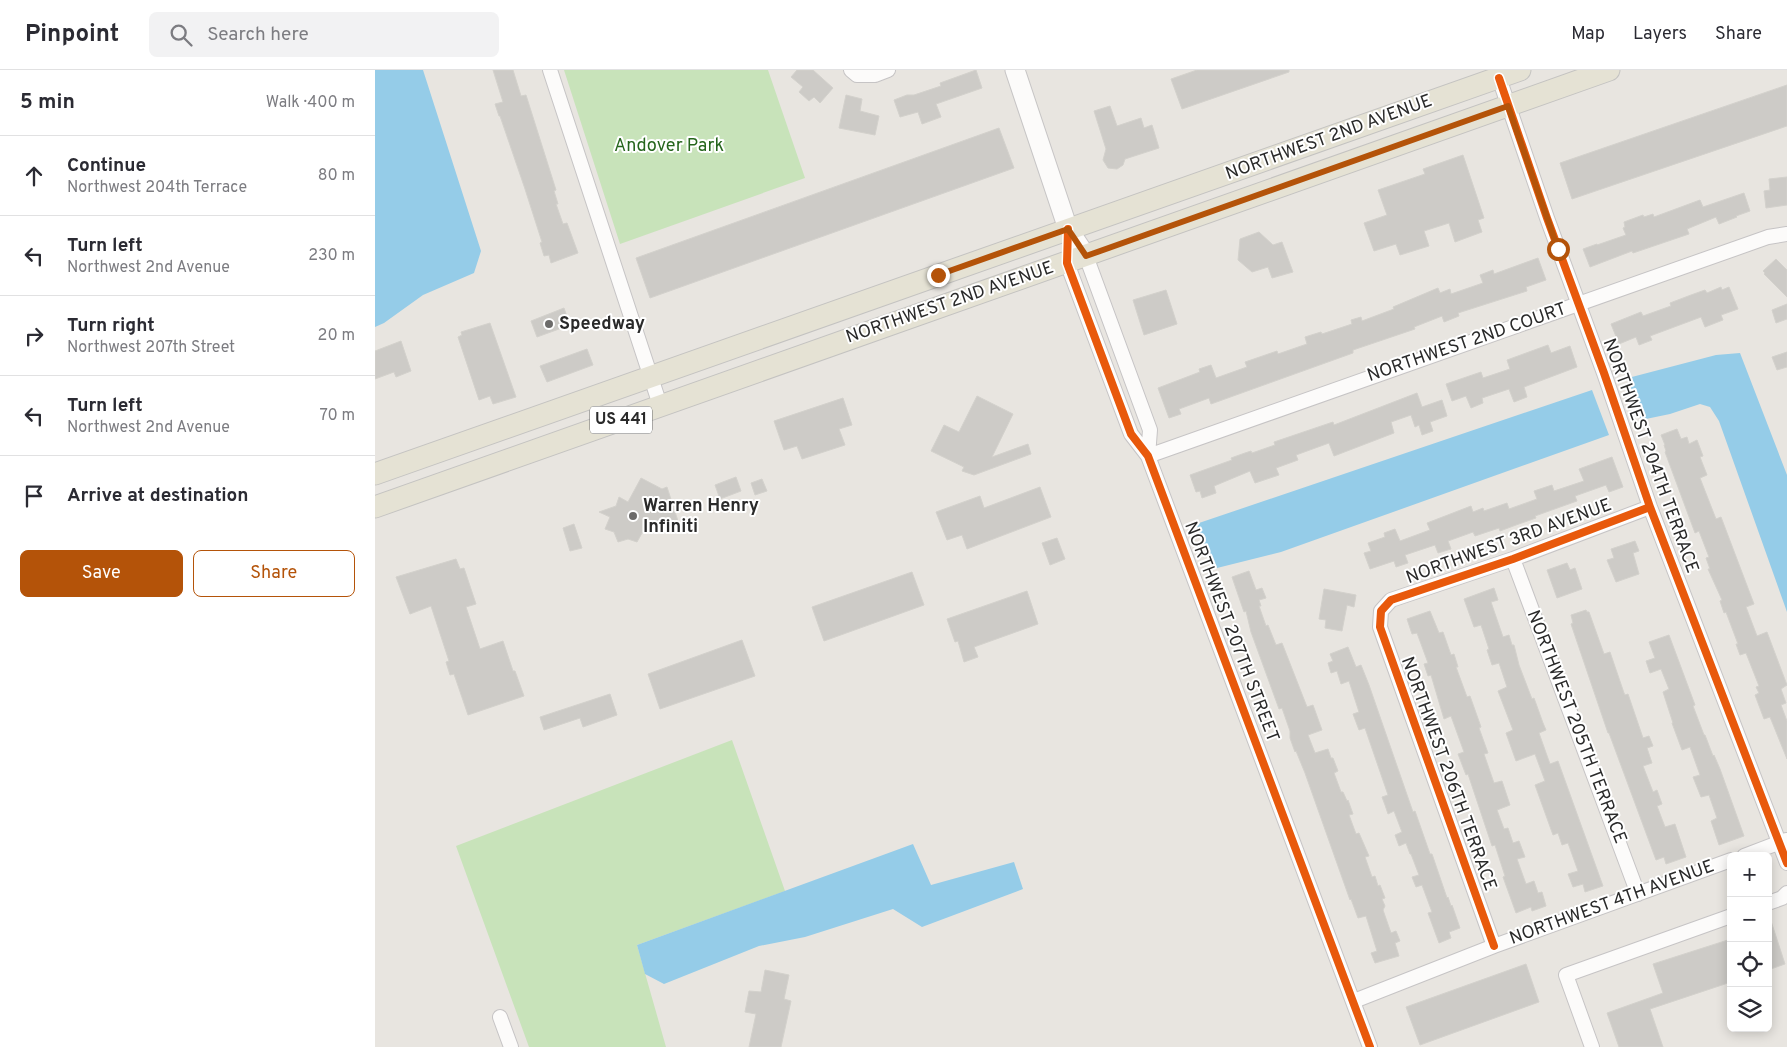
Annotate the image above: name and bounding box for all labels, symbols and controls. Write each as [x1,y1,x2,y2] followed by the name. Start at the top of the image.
[149,12,499,57] search box
[25,20,119,50] text: Pinpoint
[167,21,195,49] icon: search
[207,23,309,47] text: Search here
[1571,23,1605,46] text: Map
[1633,23,1687,46] text: Layers
[1715,23,1762,46] text: Share
[20,89,75,116] text: 5 min
[1223,90,1435,186] street label: NORTHWEST 2ND AVENUE
[266,93,355,113] text: Walk · 400 m
[614,135,724,158] park label: Andover Park
[67,154,146,178] text: Continue
[20,162,48,190] icon: ahead
[318,166,355,186] text: 80 m
[67,178,247,198] text: Northwest 204th Terrace
[67,234,143,258] text: Turn left
[1547,238,1570,261] route start
[20,242,48,270] icon: left
[308,246,355,266] text: 230 m
[843,257,1057,349] street label: NORTHWEST 2ND AVENUE
[67,258,230,278] text: Northwest 2nd Avenue
[927,264,950,287] route end
[1364,298,1570,388] street label: NORTHWEST 2ND COURT
[559,313,645,336] place label: Speedway
[67,314,155,338] text: Turn right
[543,318,555,330] marker: Speedway
[20,322,48,350] icon: right
[318,326,355,346] text: 20 m
[1597,335,1703,577] street label: NORTHWEST 204TH TERRACE
[67,338,235,358] text: Northwest 207th Street
[67,394,143,418] text: Turn left
[20,402,48,430] icon: left
[320,406,355,426] text: 70 m
[590,406,652,434] road number: US 441
[67,418,230,438] text: Northwest 2nd Avenue
[20,482,48,510] icon: arrive
[67,484,248,508] text: Arrive at destination
[1403,494,1615,590] street label: NORTHWEST 3RD AVENUE
[643,495,759,539] place label: Warren Henry Infiniti
[627,510,639,522] marker: Warren Henry Infiniti
[1178,519,1284,745] street label: NORTHWEST 207TH STREET
[20,550,183,597] button: Save
[193,550,355,597] button: Share
[1521,607,1631,847] street label: NORTHWEST 205TH TERRACE
[1395,654,1501,894] street label: NORTHWEST 206TH TERRACE
[1727,852,1772,1032] map controls
[1727,852,1772,897] button: +
[1507,855,1717,951] street label: NORTHWEST 4TH AVENUE
[1727,897,1772,942] button: −
[1727,942,1772,987] button: locate
[1727,987,1772,1032] button: layers

